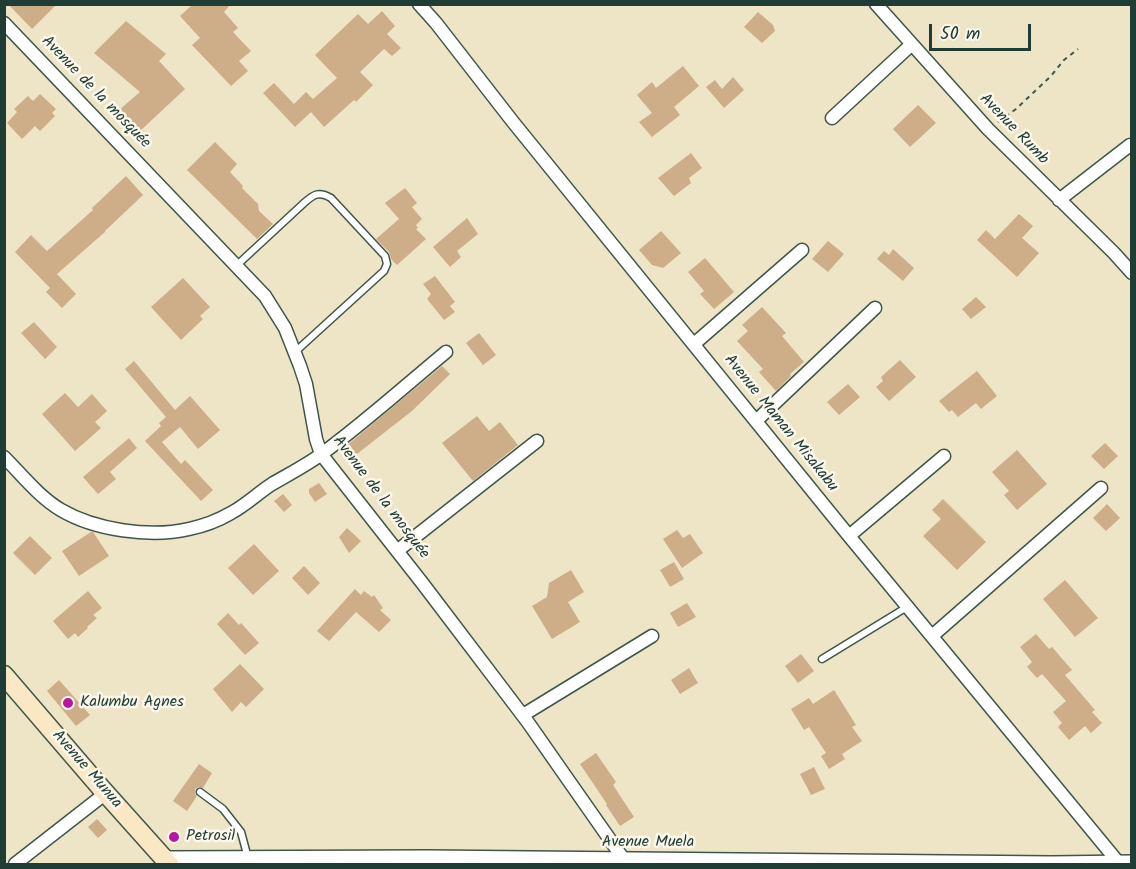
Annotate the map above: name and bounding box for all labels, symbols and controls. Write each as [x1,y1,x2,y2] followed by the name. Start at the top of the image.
[932,12,1034,50] scale bar
[940,20,980,49] text: 50 m
[36,33,154,153] street label: Avenue de la mosquée
[974,90,1052,170] street label: Avenue Rumb
[719,352,841,496] street label: Avenue Maman Misakabu
[327,433,433,563] street label: Avenue de la mosquée
[80,693,184,713] place label: Kalumbu Agnes
[61,696,75,710] marker: Kalumbu Agnes
[47,727,125,813] street label: Avenue Munua
[186,827,235,847] place label: Petrosil
[167,830,181,844] marker: Petrosil
[602,833,694,853] street label: Avenue Muela

